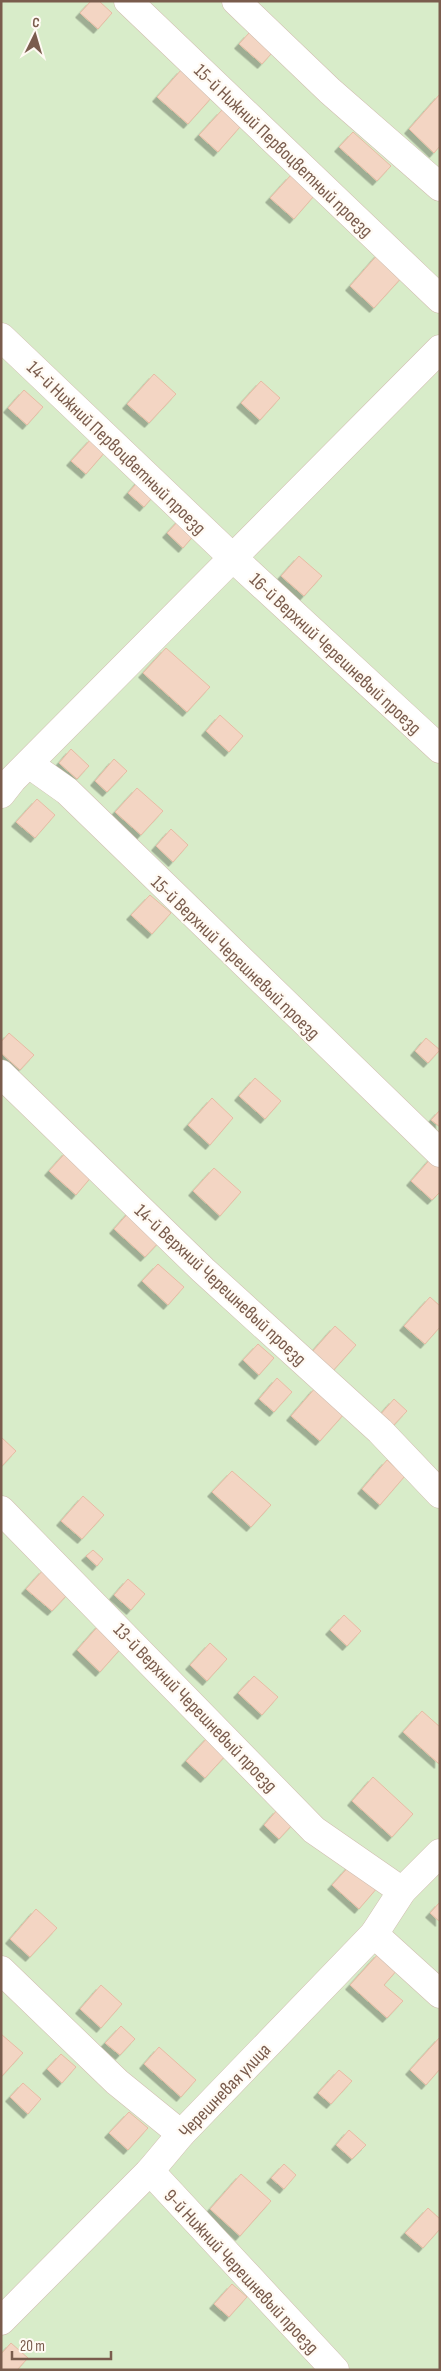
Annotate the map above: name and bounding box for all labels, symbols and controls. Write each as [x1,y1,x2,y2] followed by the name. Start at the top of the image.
[10,10,60,60] north arrow
[32,14,40,31] text: С
[189,60,377,243] street label: 15-й Нижний Первоцветный проезд
[22,356,210,540] street label: 14-й Нижний Первоцветный проезд
[244,568,426,740] street label: 16-й Верхний Черешневый проезд
[146,871,324,1045] street label: 15-й Верхний Черешневый проезд
[129,1200,311,1371] street label: 14-й Верхний Черешневый проезд
[108,1619,282,1797] street label: 13-й Верхний Черешневый проезд
[174,2039,276,2143] street label: Черешневая улица
[159,2185,323,2359] street label: 9-й Нижний Черешневый проезд
[12,2328,111,2360] scale bar
[20,2337,45,2356] text: 20 m

